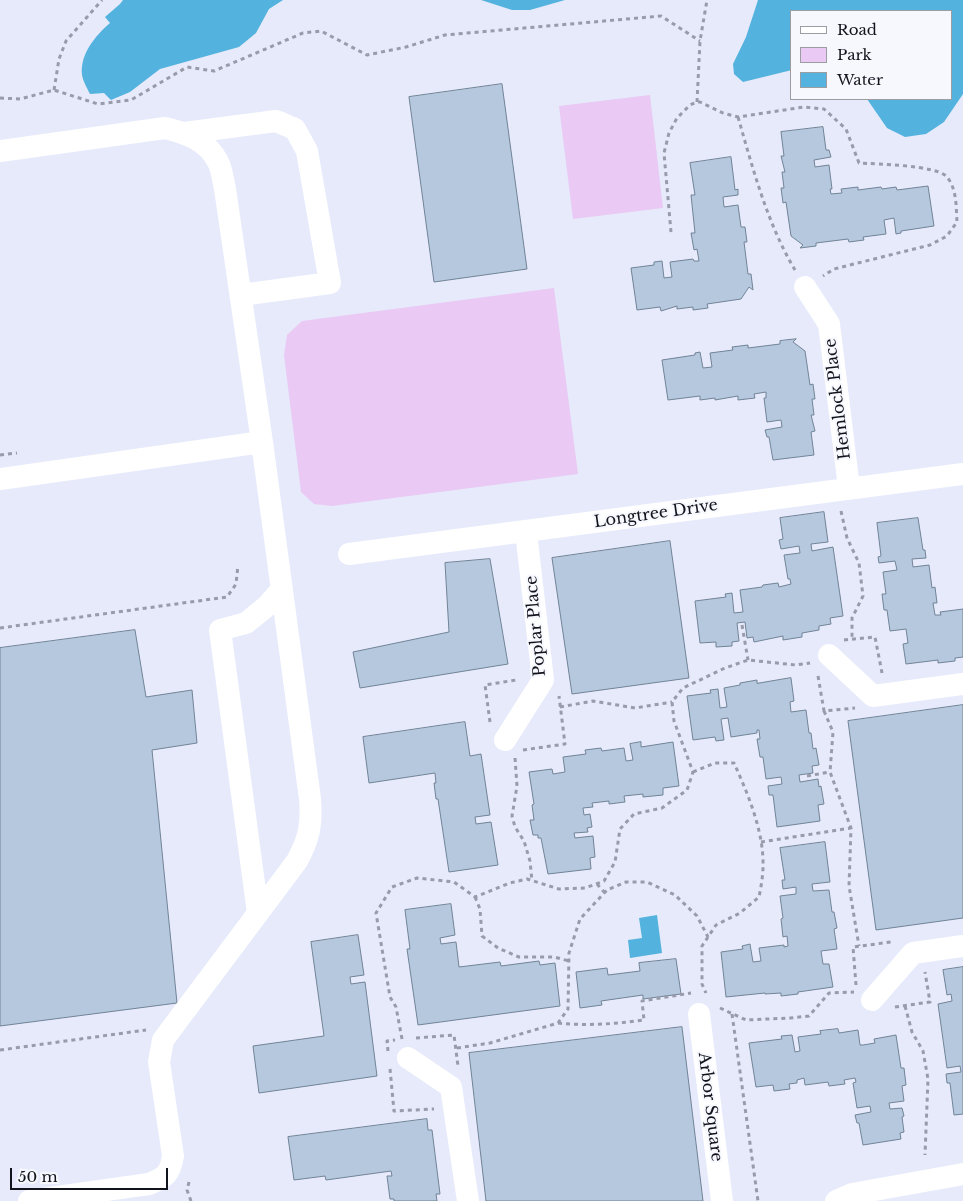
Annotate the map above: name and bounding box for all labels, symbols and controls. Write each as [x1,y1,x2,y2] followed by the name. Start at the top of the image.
[790,10,953,100] legend
[837,20,877,39] text: Road
[837,45,872,64] text: Park
[837,70,883,89] text: Water
[821,337,855,461] street label: Hemlock Place
[593,496,719,532] street label: Longtree Drive
[522,575,550,677] street label: Poplar Place
[694,1051,726,1163] street label: Arbor Square
[12,1158,170,1190] scale bar
[18,1167,58,1186] text: 50 m

